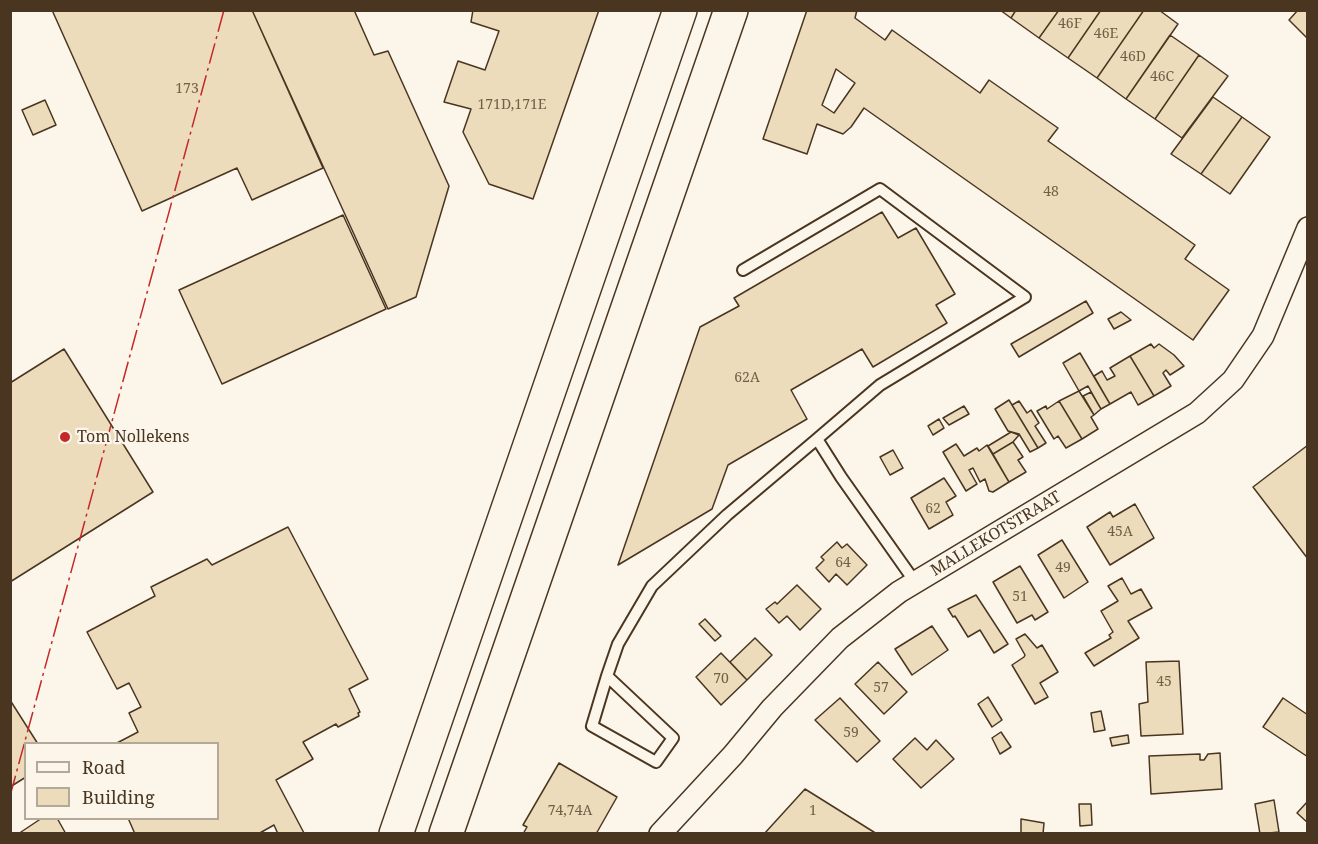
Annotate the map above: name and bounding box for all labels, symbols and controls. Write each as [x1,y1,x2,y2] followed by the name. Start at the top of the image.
[1058,16,1082,32] house number: 46F
[1094,26,1118,42] house number: 46E
[1120,49,1146,65] house number: 46D
[1150,69,1174,85] house number: 46C
[175,81,199,97] house number: 173
[477,97,547,113] house number: 171D,171E
[1043,184,1059,200] house number: 48
[734,370,760,386] house number: 62A
[77,427,190,447] place label: Tom Nollekens
[58,430,72,444] marker: Tom Nollekens
[927,488,1065,580] street label: MALLEKOTSTRAAT
[925,501,941,517] house number: 62
[1107,524,1133,540] house number: 45A
[835,555,851,571] house number: 64
[1055,560,1071,576] house number: 49
[1012,589,1028,605] house number: 51
[713,671,729,687] house number: 70
[1156,674,1172,690] house number: 45
[873,680,889,696] house number: 57
[843,725,859,741] house number: 59
[24,742,219,820] legend
[82,755,125,779] text: Road
[82,785,155,809] text: Building
[548,803,592,819] house number: 74,74A
[809,803,817,819] house number: 1

